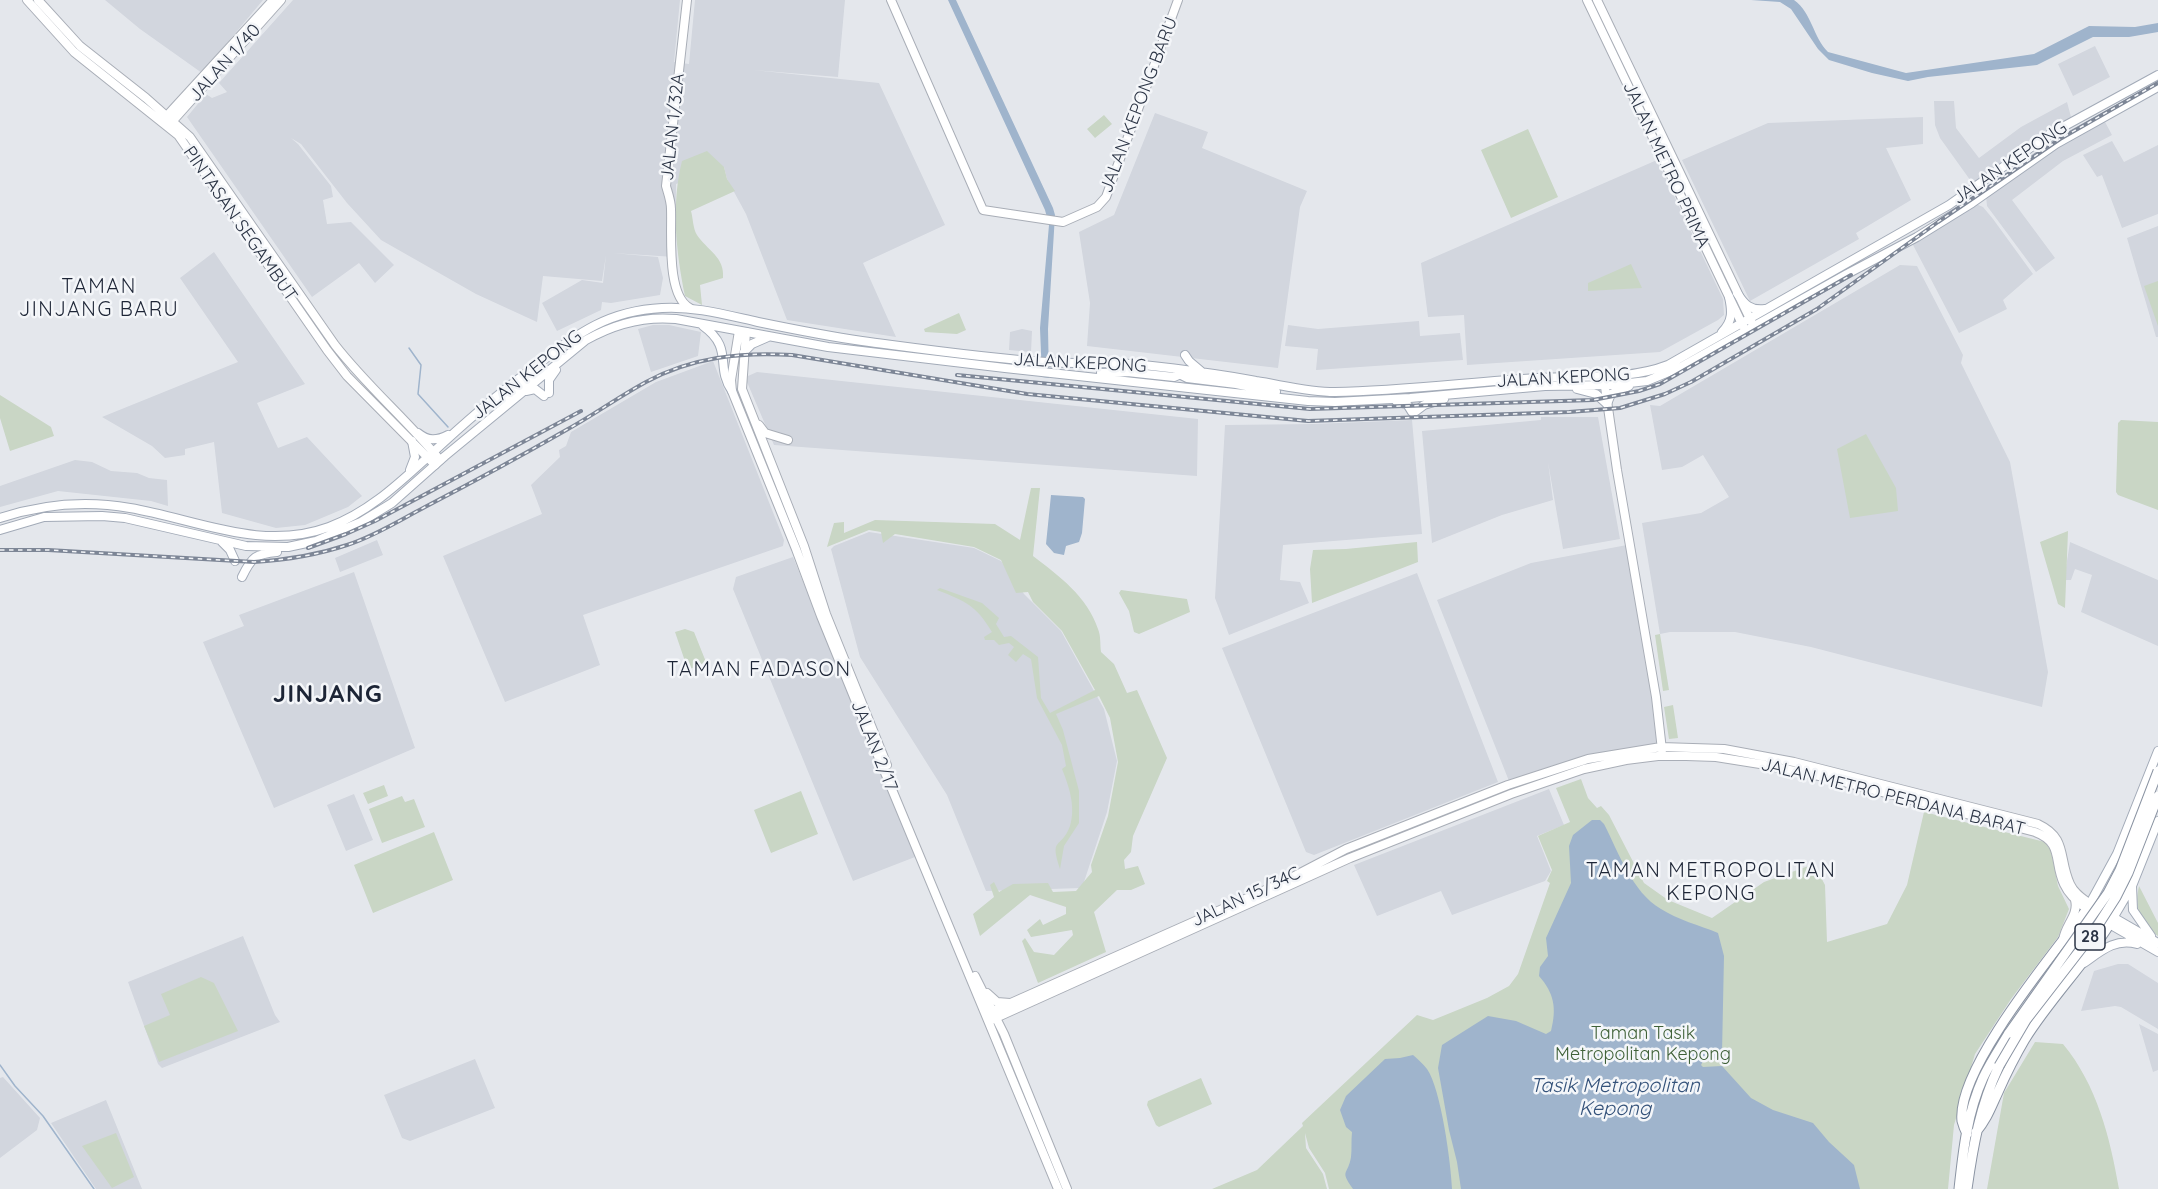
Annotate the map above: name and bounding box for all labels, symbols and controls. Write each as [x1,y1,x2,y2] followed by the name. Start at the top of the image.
[1095,14,1183,196] street label: JALAN KEPONG BARU
[184,20,266,106] street label: JALAN 1/40
[657,72,689,182] street label: JALAN 1/32A
[1618,78,1714,252] street label: JALAN METRO PRIMA
[1949,117,2071,209] street label: JALAN KEPONG
[178,142,302,306] street label: PINTASAN SEGAMBUT
[19,275,179,322] district label: TAMAN JINJANG BARU
[468,325,586,425] street label: JALAN KEPONG
[1013,349,1147,377] street label: JALAN KEPONG
[1496,364,1630,392] street label: JALAN KEPONG
[667,658,851,682] district label: TAMAN FADASON
[273,681,383,709] district label: JINJANG
[846,697,902,795] street label: JALAN 2/17
[1759,754,2027,840] street label: JALAN METRO PERDANA BARAT
[1586,859,1836,906] district label: TAMAN METROPOLITAN KEPONG
[1188,862,1304,932] street label: JALAN 15/34C
[2075,924,2105,950] road number: 28
[1555,1023,1731,1066] park label: Taman Tasik Metropolitan Kepong
[1530,1074,1700,1121] water label: Tasik Metropolitan Kepong

